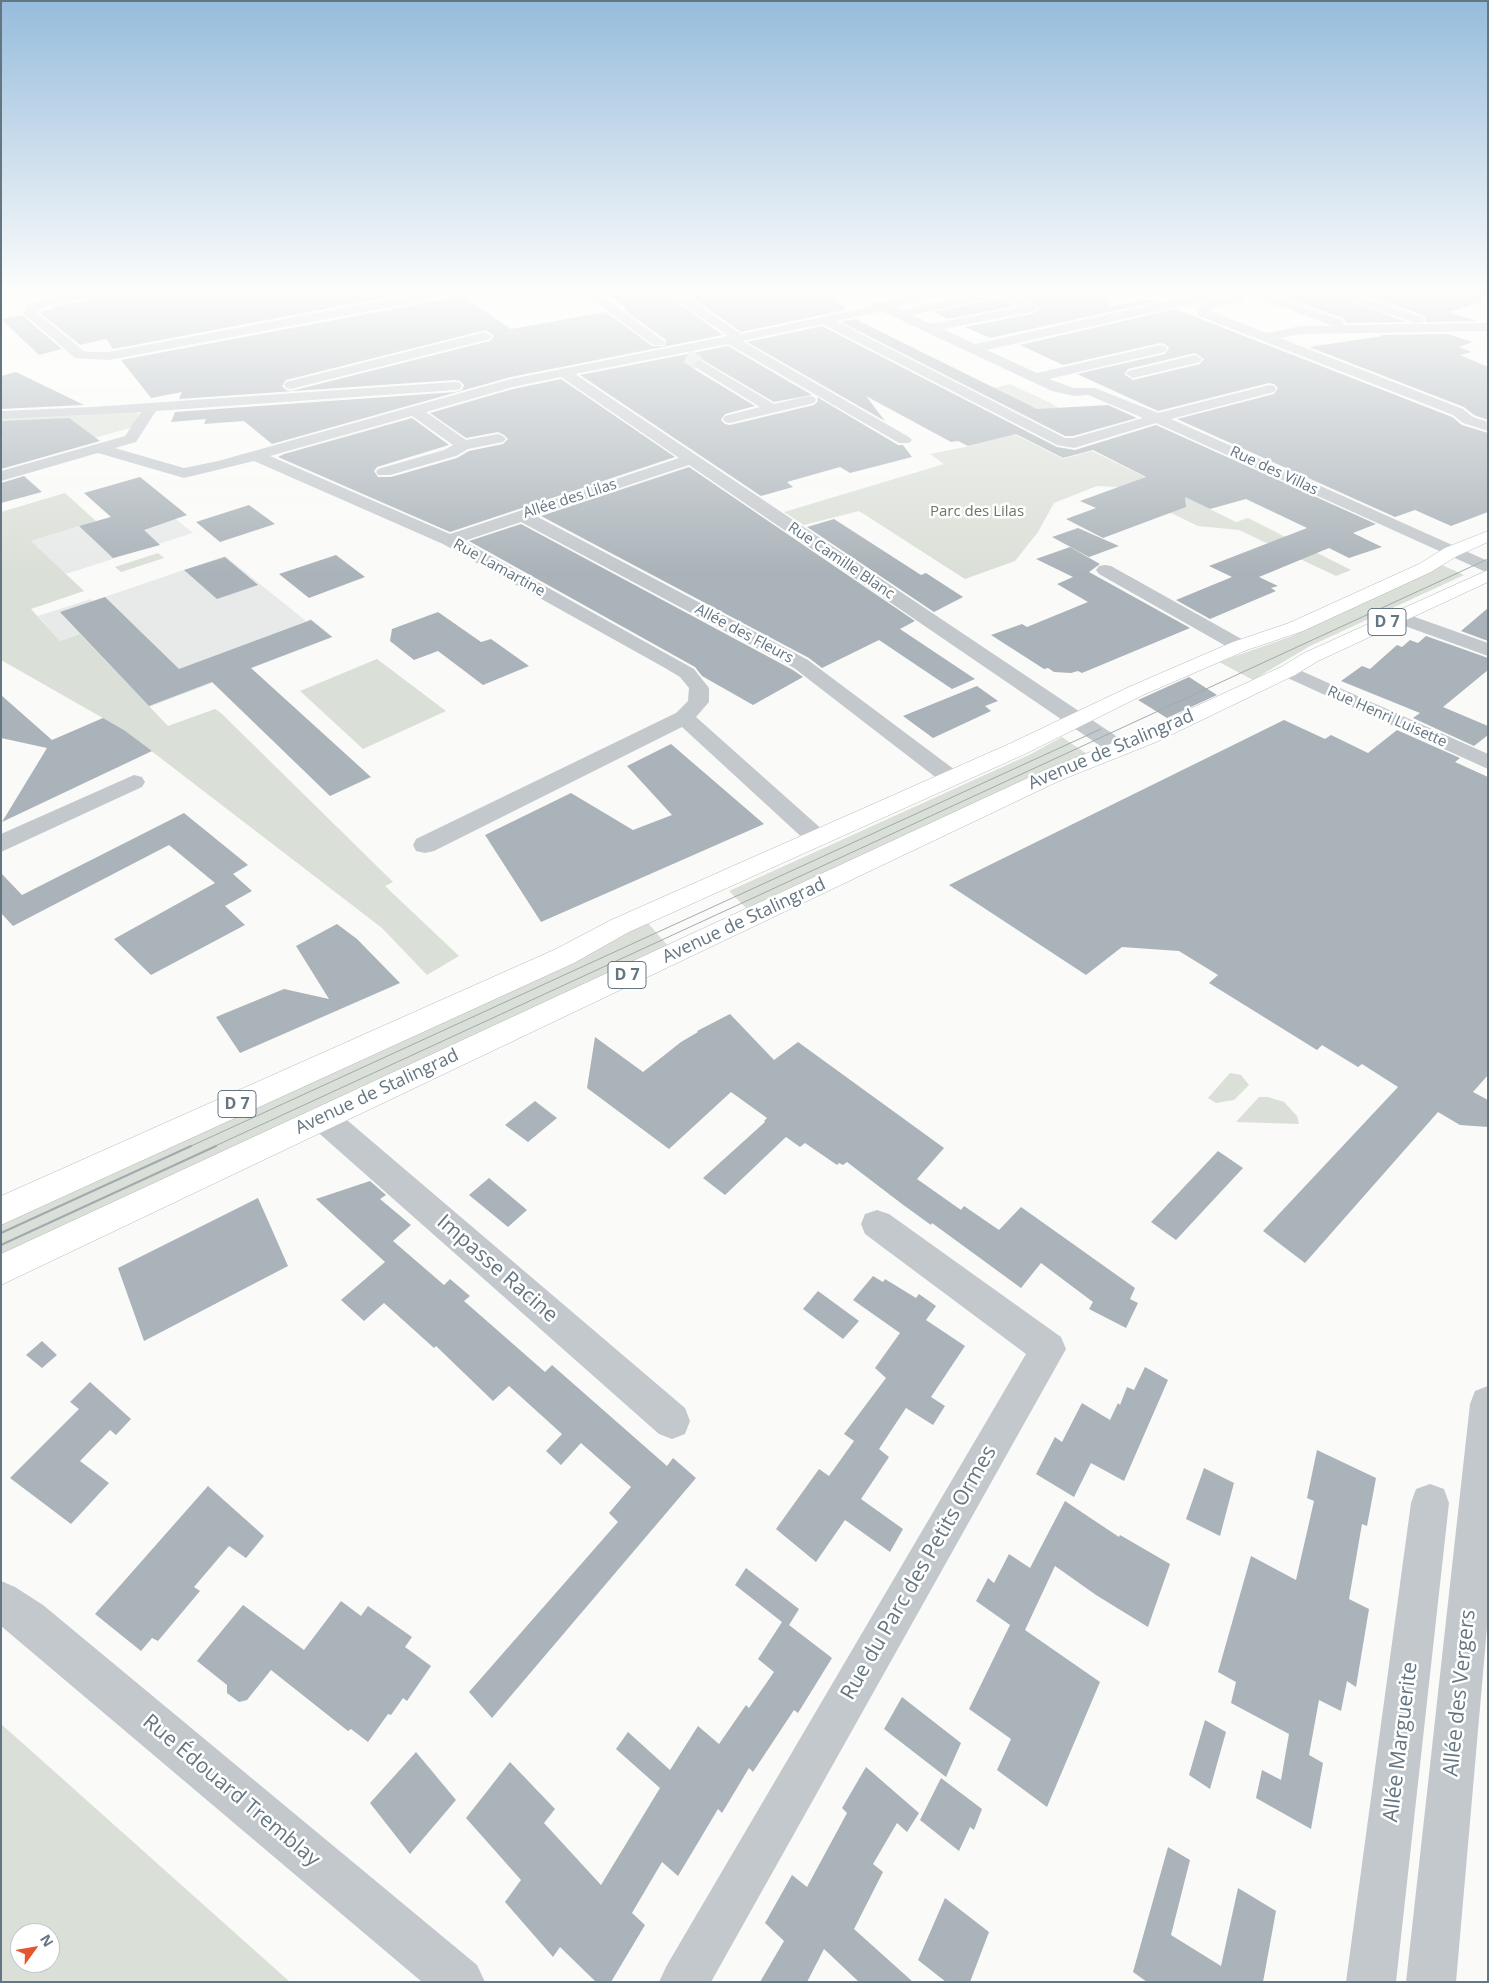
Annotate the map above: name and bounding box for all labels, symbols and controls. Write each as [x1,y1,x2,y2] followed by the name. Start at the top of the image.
[1227,443,1321,499] street label: Rue des Villas
[521,475,619,523] street label: Allée des Lilas
[930,503,1024,521] park label: Parc des Lilas
[784,519,898,603] street label: Rue Camille Blanc
[450,535,548,601] street label: Rue Lamartine
[692,600,796,668] street label: Allée des Fleurs
[1368,608,1406,636] road number: D 7
[1325,683,1449,751] street label: Rue Henri Luisette
[1025,705,1197,795] street label: Avenue de Stalingrad
[659,874,829,968] street label: Avenue de Stalingrad
[608,962,646,988] road number: D 7
[292,1045,462,1139] street label: Avenue de Stalingrad
[218,1090,256,1118] road number: D 7
[431,1210,563,1328] street label: Impasse Racine
[836,1442,1002,1704] street label: Rue du Parc des Petits Ormes
[1439,1608,1481,1778] street label: Allée des Vergers
[1379,1660,1423,1824] street label: Allée Marguerite
[137,1710,325,1872] street label: Rue Édouard Tremblay
[10,1923,60,1973] north arrow
[36,1930,58,1950] text: N

